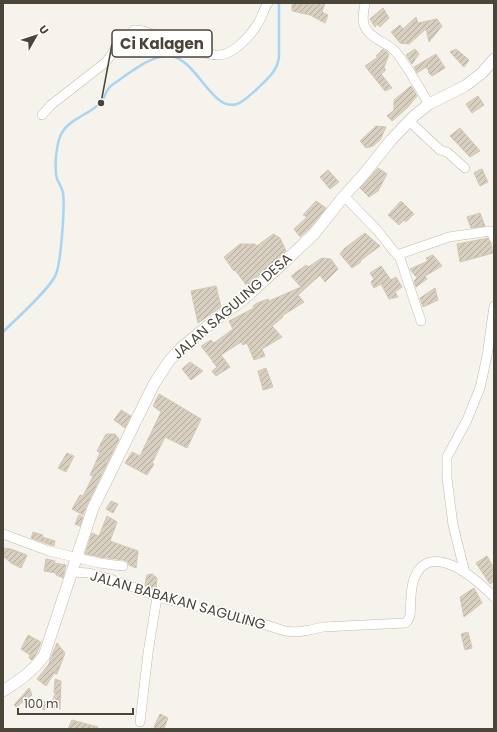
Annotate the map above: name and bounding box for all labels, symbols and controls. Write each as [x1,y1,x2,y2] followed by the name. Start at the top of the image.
[16,16,56,56] north arrow
[35,22,53,38] text: U
[112,30,212,57] callout: Ci Kalagen
[120,33,204,54] text: Ci Kalagen
[168,248,296,364] street label: JALAN SAGULING DESA
[88,565,268,635] street label: JALAN BABAKAN SAGULING
[18,690,133,716] scale bar
[24,695,58,712] text: 100 m

